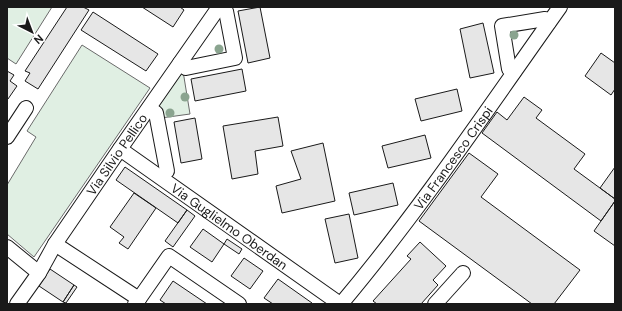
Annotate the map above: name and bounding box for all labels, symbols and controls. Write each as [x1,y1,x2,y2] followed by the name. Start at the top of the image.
[12,12,52,52] north arrow
[31,32,46,47] text: N
[410,103,496,214] street label: Via Francesco Crispi
[83,110,151,199] street label: Via Silvio Pellico
[168,180,291,274] street label: Via Guglielmo Oberdan

